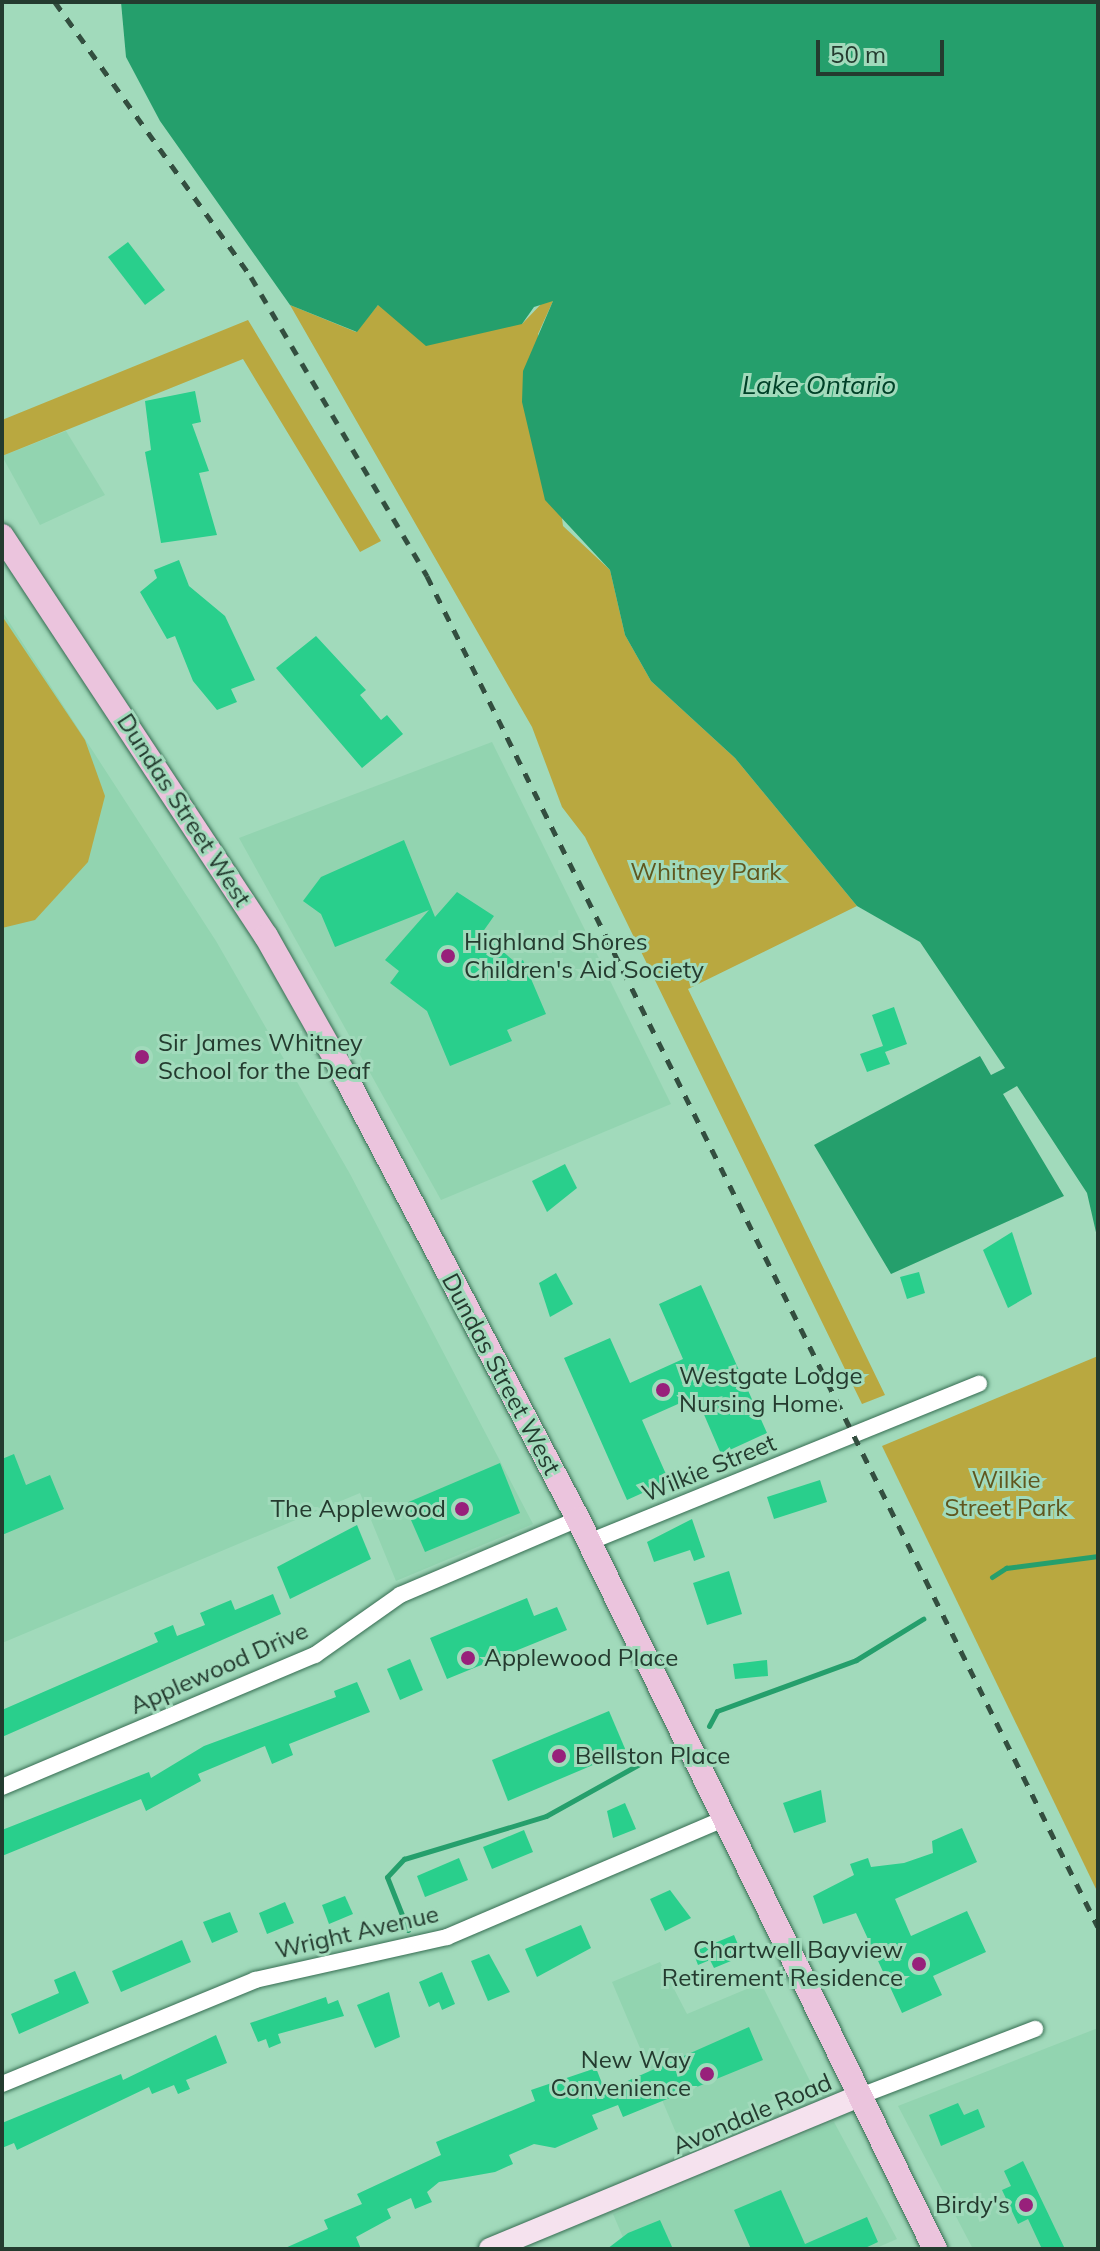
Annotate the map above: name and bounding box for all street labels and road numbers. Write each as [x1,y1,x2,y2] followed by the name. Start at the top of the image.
[111,708,257,912] street label: Dundas Street West
[436,1268,566,1480] street label: Dundas Street West
[638,1428,780,1508] street label: Wilkie Street
[126,1616,312,1720] street label: Applewood Drive
[273,1899,441,1965] street label: Wright Avenue
[668,2068,836,2160] street label: Avondale Road

